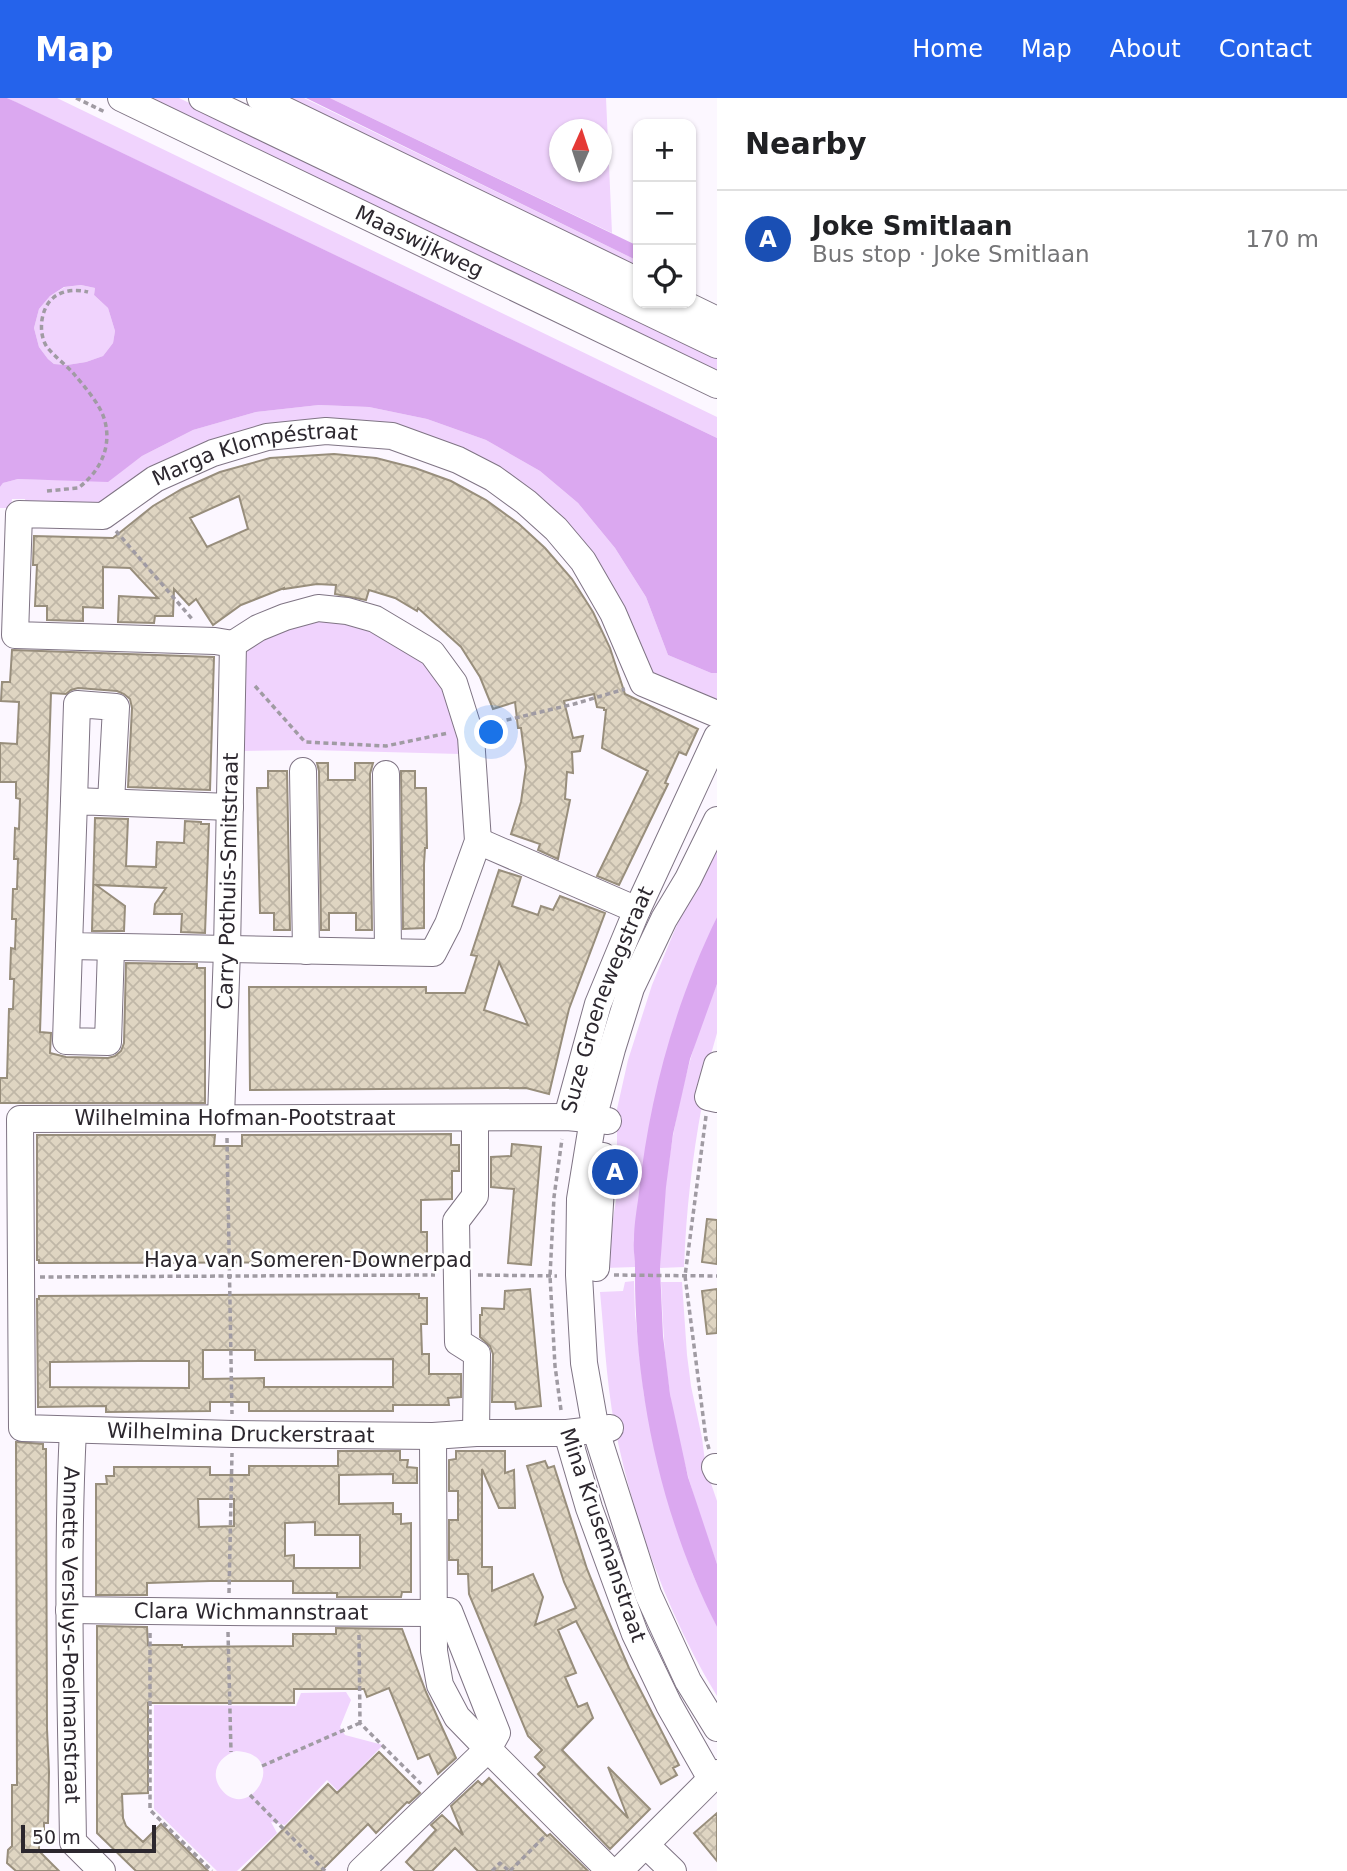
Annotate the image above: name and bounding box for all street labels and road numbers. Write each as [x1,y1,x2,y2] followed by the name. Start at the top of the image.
[351,201,487,283] street label: Maaswijkweg
[148,419,359,491] street label: Marga Klompéstraat
[213,752,243,1010] street label: Carry Pothuis-Smitstraat
[557,883,658,1116] street label: Suze Groenewegstraat
[74,1106,396,1130] street label: Wilhelmina Hofman-Pootstraat
[144,1248,472,1272] street label: Haya van Someren-Downerpad
[107,1418,375,1447] street label: Wilhelmina Druckerstraat
[555,1425,651,1645] street label: Mina Krusemanstraat
[57,1466,84,1804] street label: Annette Versluys-Poelmanstraat
[134,1599,368,1625] street label: Clara Wichmannstraat

